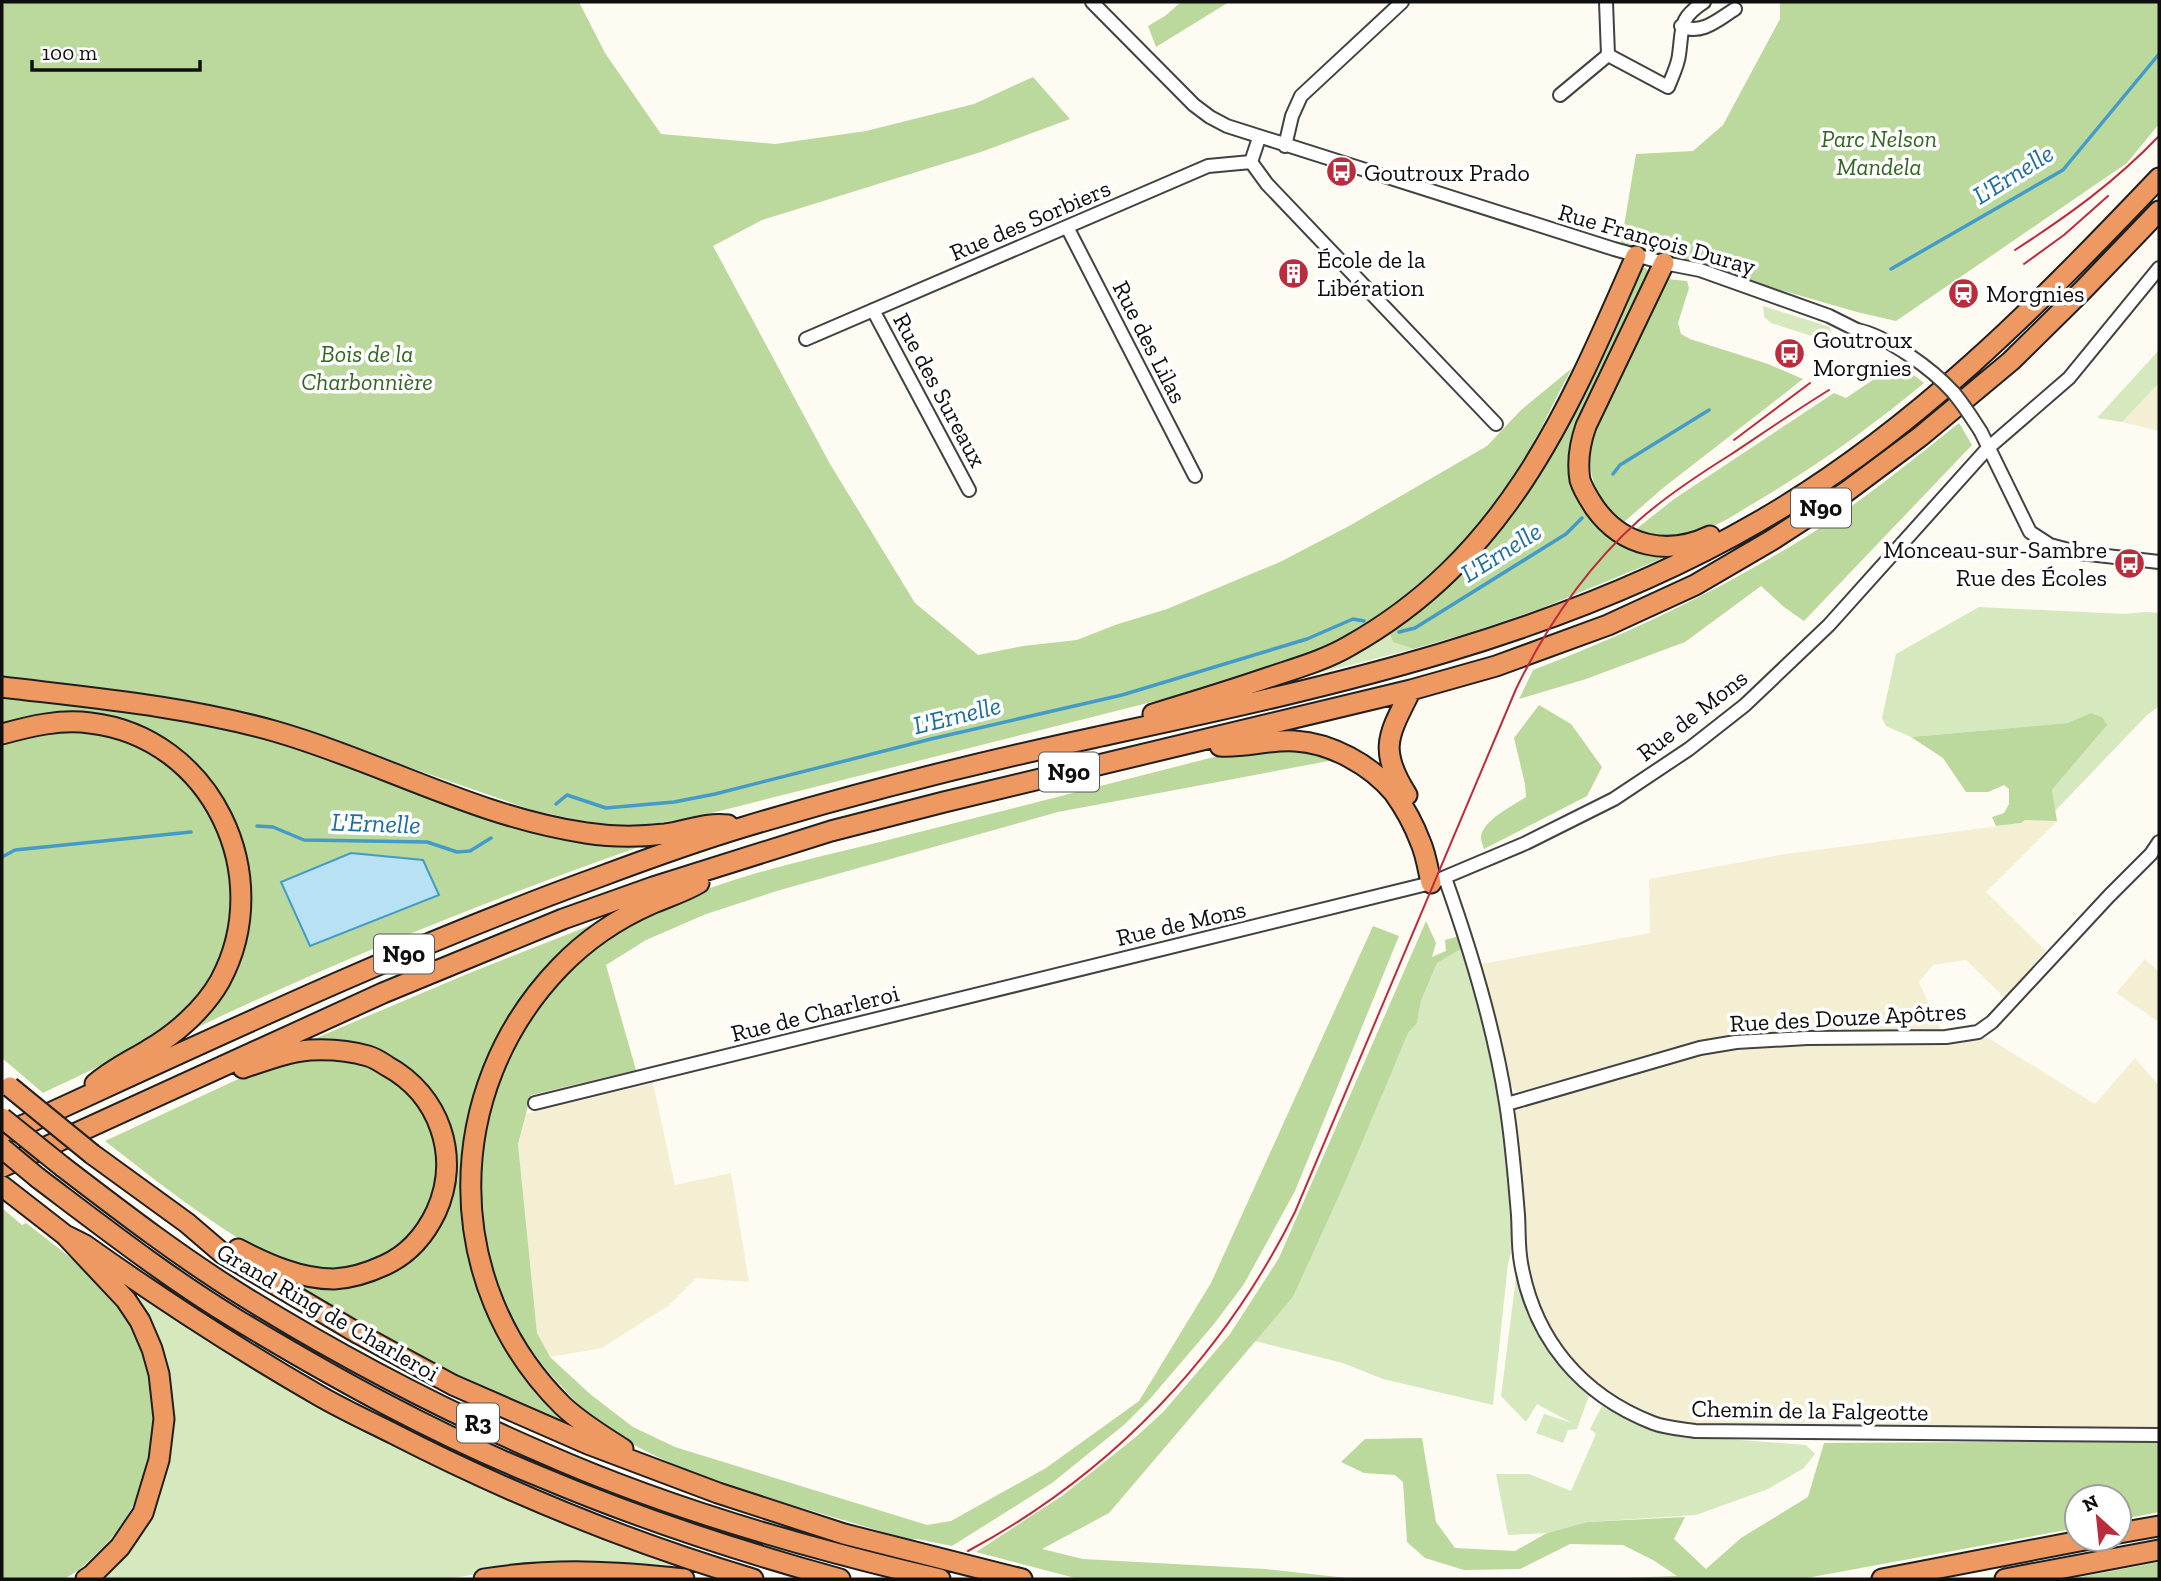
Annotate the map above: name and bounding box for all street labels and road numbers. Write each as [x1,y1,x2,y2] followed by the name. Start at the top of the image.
[945,173,1115,267] street label: Rue des Sorbiers
[1555,197,1760,281] street label: Rue François Duray
[1107,276,1193,408] street label: Rue des Lilas
[887,308,993,472] street label: Rue des Sureaux
[1791,488,1851,528] road number: N90
[1631,663,1753,767] street label: Rue de Mons
[1039,752,1099,792] road number: N90
[1113,894,1249,952] street label: Rue de Mons
[374,934,434,973] road number: N90
[728,978,902,1048] street label: Rue de Charleroi
[1729,996,1967,1038] street label: Rue des Douze Apôtres
[212,1237,444,1388] street label: Grand Ring de Charleroi
[1691,1393,1929,1427] street label: Chemin de la Falgeotte
[457,1404,499,1442] road number: R3

